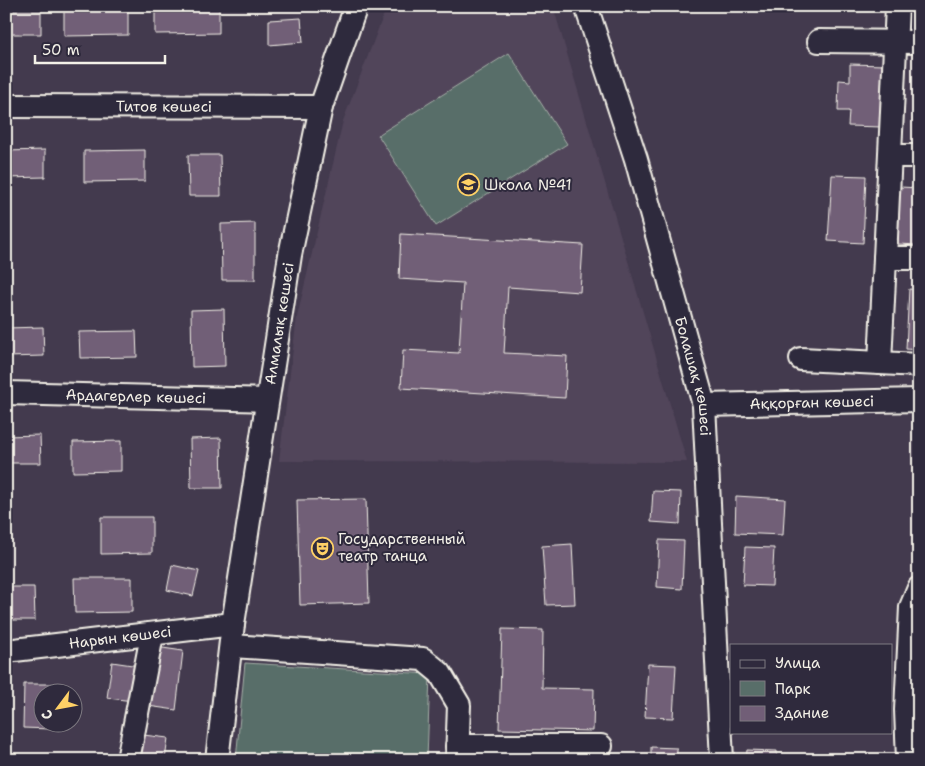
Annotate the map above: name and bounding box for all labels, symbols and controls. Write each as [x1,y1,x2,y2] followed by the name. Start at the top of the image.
[35,32,165,64] scale bar
[42,40,80,60] text: 50 m
[116,96,212,117] street label: Титов көшесі
[456,173,480,197] school or university icon: Школа №41
[484,175,572,195] place label: Школа №41
[260,261,299,386] street label: Алмалық көшесі
[670,314,716,436] street label: Болашақ көшесі
[65,385,207,408] street label: Ардагерлер көшесі
[749,391,875,414] street label: Аққорған көшесі
[338,529,466,566] place label: Государственный театр танца
[310,536,334,560] theatre icon: Государственный театр танца
[68,621,173,653] street label: Нарын көшесі
[730,644,892,734] legend
[775,653,821,673] text: Улица
[775,679,811,699] text: Парк
[32,684,82,734] north arrow
[775,703,829,723] text: Здание
[37,706,57,723] text: С

